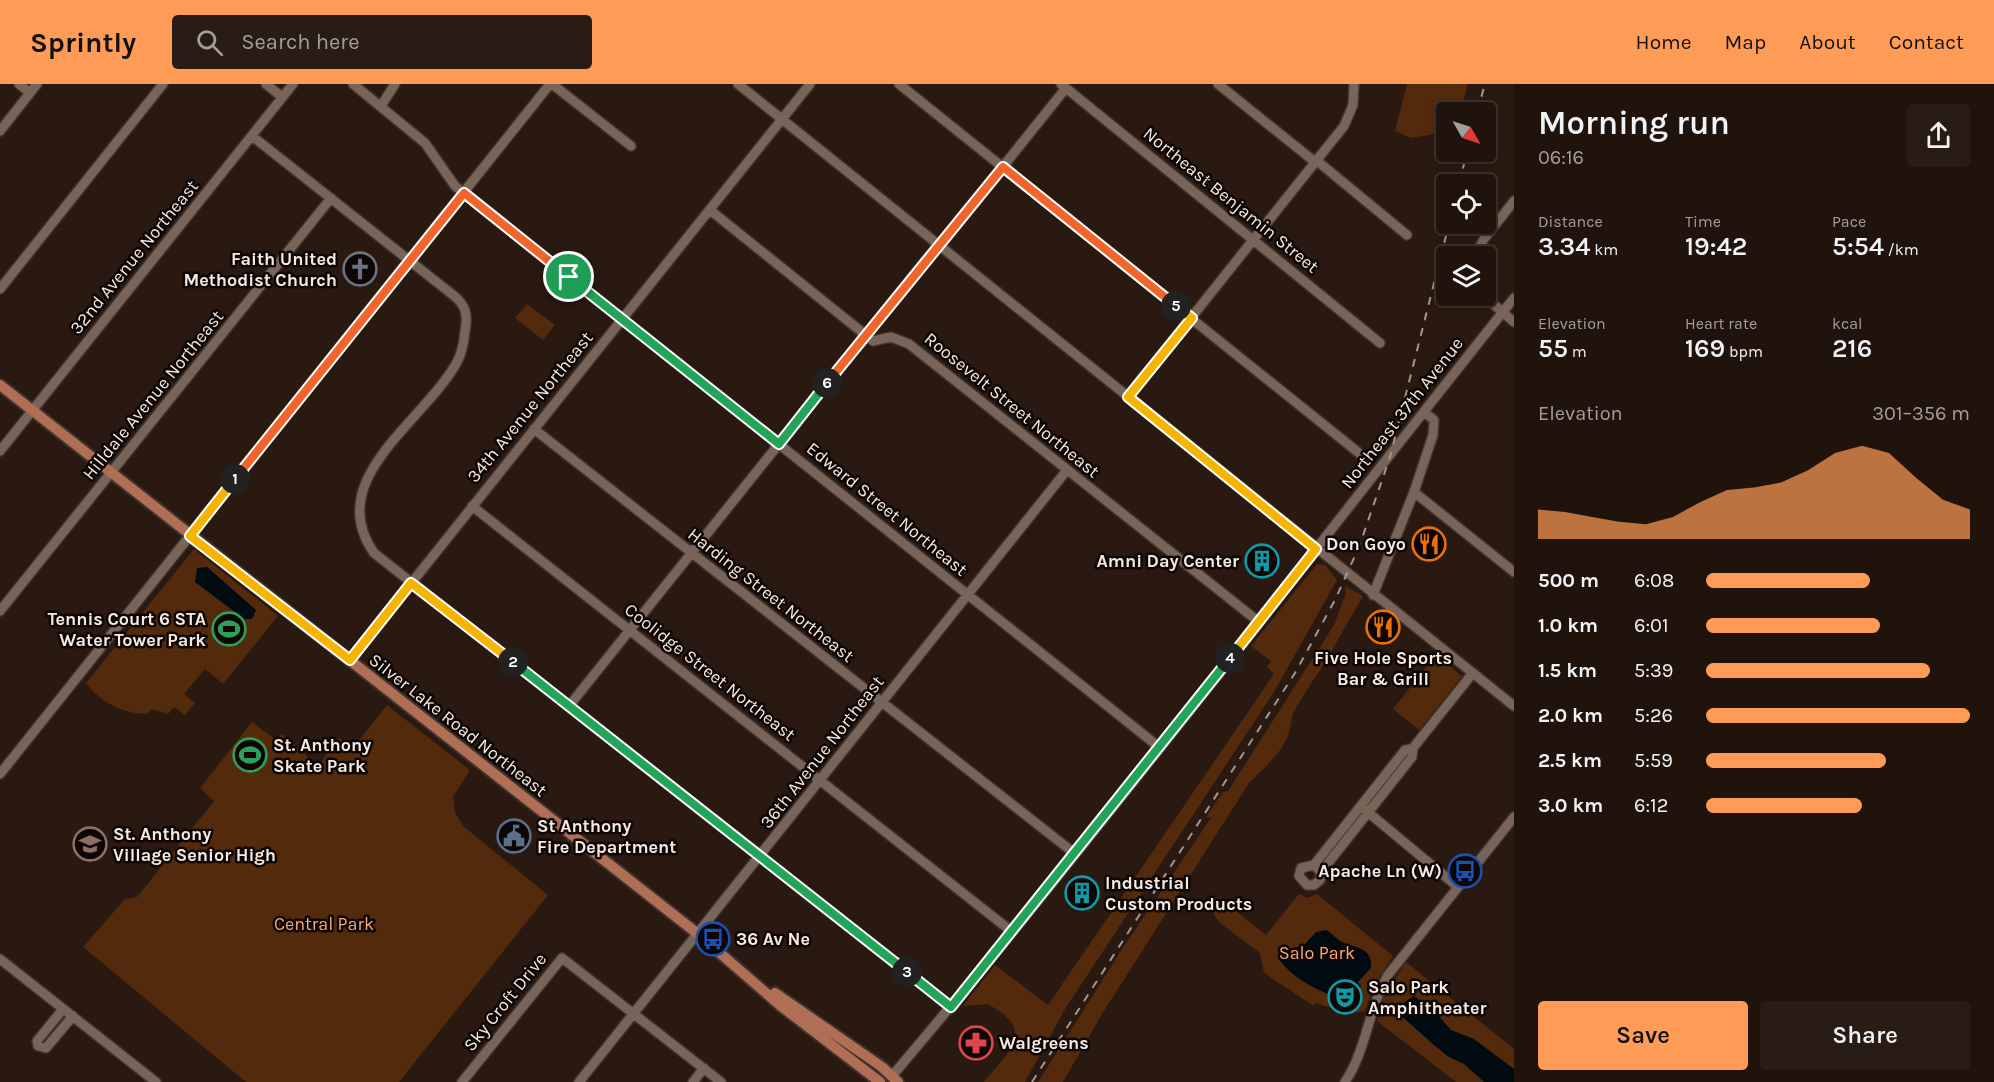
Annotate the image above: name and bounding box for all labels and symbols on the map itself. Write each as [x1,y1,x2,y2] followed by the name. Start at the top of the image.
[1436,102,1496,162] north arrow
[1139,122,1323,278] street label: Northeast Benjamin Street
[65,175,203,339] street label: 32nd Avenue Northeast
[183,248,337,291] place label: Faith United Methodist Church
[342,251,378,287] church icon: Faith United Methodist Church
[543,251,594,302] pin
[1161,291,1191,321] pin: 5
[78,306,228,484] street label: Hilldale Avenue Northeast
[462,327,598,487] street label: 34th Avenue Northeast
[920,328,1104,483] street label: Roosevelt Street Northeast
[1336,333,1468,493] street label: Northeast 37th Avenue
[812,368,842,398] pin: 6
[802,437,972,581] street label: Edward Street Northeast
[220,464,250,494] pin: 1
[683,523,859,667] street label: Harding Street Northeast
[1411,526,1447,562] restaurant icon: Don Goyo
[1326,533,1406,555] place label: Don Goyo
[1244,543,1280,579] building icon: Amni Day Center
[1097,550,1239,572] place label: Amni Day Center
[620,598,800,746] street label: Coolidge Street Northeast
[47,608,206,651] place label: Tennis Court 6 STA Water Tower Park
[1365,609,1401,645] restaurant icon: Five Hole Sports Bar & Grill
[211,611,247,647] sports icon: Tennis Court 6 STA Water Tower Park
[1215,643,1245,673] pin: 4
[498,647,528,677] pin: 2
[1314,647,1452,690] place label: Five Hole Sports Bar & Grill
[365,649,552,801] street label: Silver Lake Road Northeast
[755,671,889,833] street label: 36th Avenue Northeast
[273,734,371,777] place label: St. Anthony Skate Park
[232,737,268,773] sports icon: St. Anthony Skate Park
[537,815,676,858] place label: St Anthony Fire Department
[496,818,532,854] public building icon: St Anthony Fire Department
[113,823,276,866] place label: St. Anthony Village Senior High
[72,826,108,862] school or university icon: St. Anthony Village Senior High
[1447,853,1483,889] bus stop icon: Apache Ln (W)
[1318,860,1442,882] place label: Apache Ln (W)
[1105,872,1252,915] place label: Industrial Custom Products
[1064,875,1100,911] building icon: Industrial Custom Products
[274,913,374,935] park label: Central Park
[695,921,731,957] bus stop icon: 36 Av Ne
[736,928,810,950] place label: 36 Av Ne
[1279,942,1355,964] park label: Salo Park
[459,948,551,1056] street label: Sky Croft Drive
[892,957,922,987] pin: 3
[1368,976,1487,1019] place label: Salo Park Amphitheater
[1327,979,1363,1015] theatre icon: Salo Park Amphitheater
[958,1025,994,1061] pharmacy icon: Walgreens
[999,1032,1089,1054] place label: Walgreens

